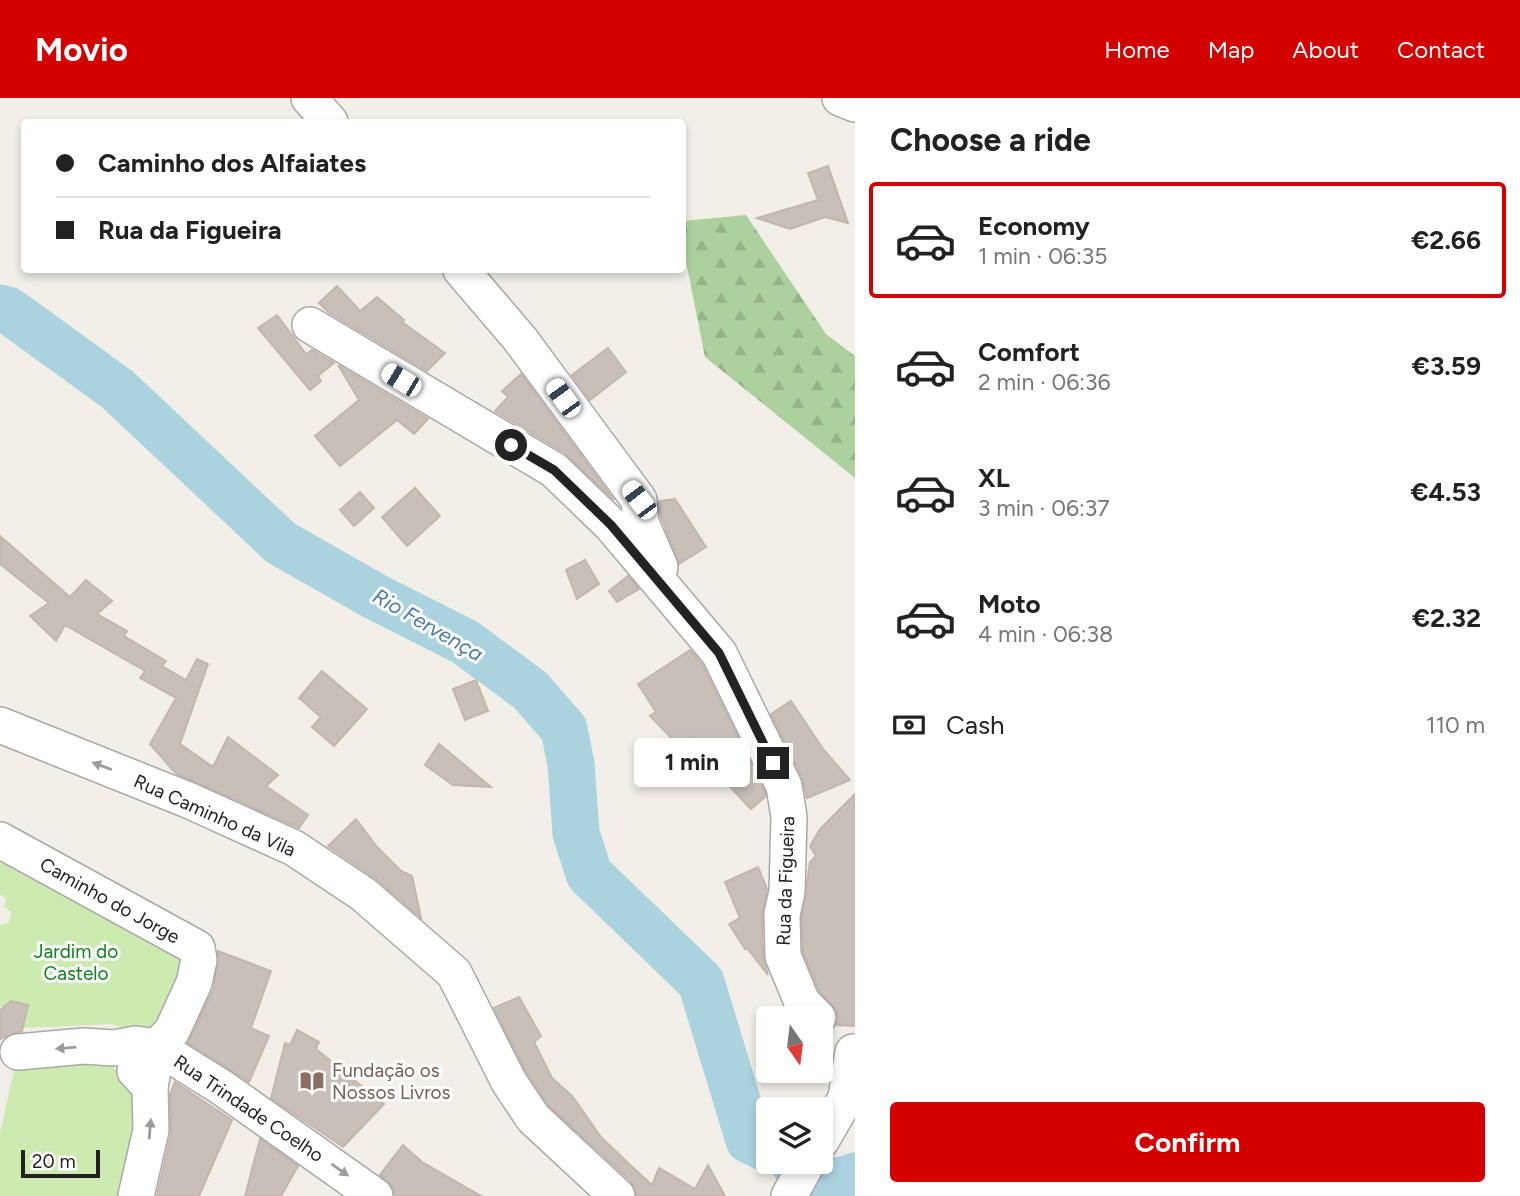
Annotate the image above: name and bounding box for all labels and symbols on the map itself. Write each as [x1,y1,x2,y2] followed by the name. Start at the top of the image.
[378,360,425,400] car
[543,375,584,421] car
[495,429,527,461] route start
[618,477,661,523] car
[369,583,488,666] water label: Rio Fervença
[633,738,748,788] callout: 1 min
[757,747,789,779] route end
[91,761,112,772] one-way arrow
[130,769,299,861] street label: Rua Caminho da Vila
[772,816,799,946] street label: Rua da Figueira
[36,852,184,948] street label: Caminho do Jorge
[34,940,118,985] park label: Jardim do Castelo
[756,1006,833,1083] north arrow
[55,1042,77,1053] one-way arrow
[169,1050,328,1167] street label: Rua Trindade Coelho
[332,1059,451,1104] place label: Fundação os Nossos Livros
[298,1067,326,1095] library icon: Fundação os Nossos Livros
[145,1118,156,1140] one-way arrow
[21,1147,100,1179] scale bar
[331,1163,349,1177] one-way arrow

